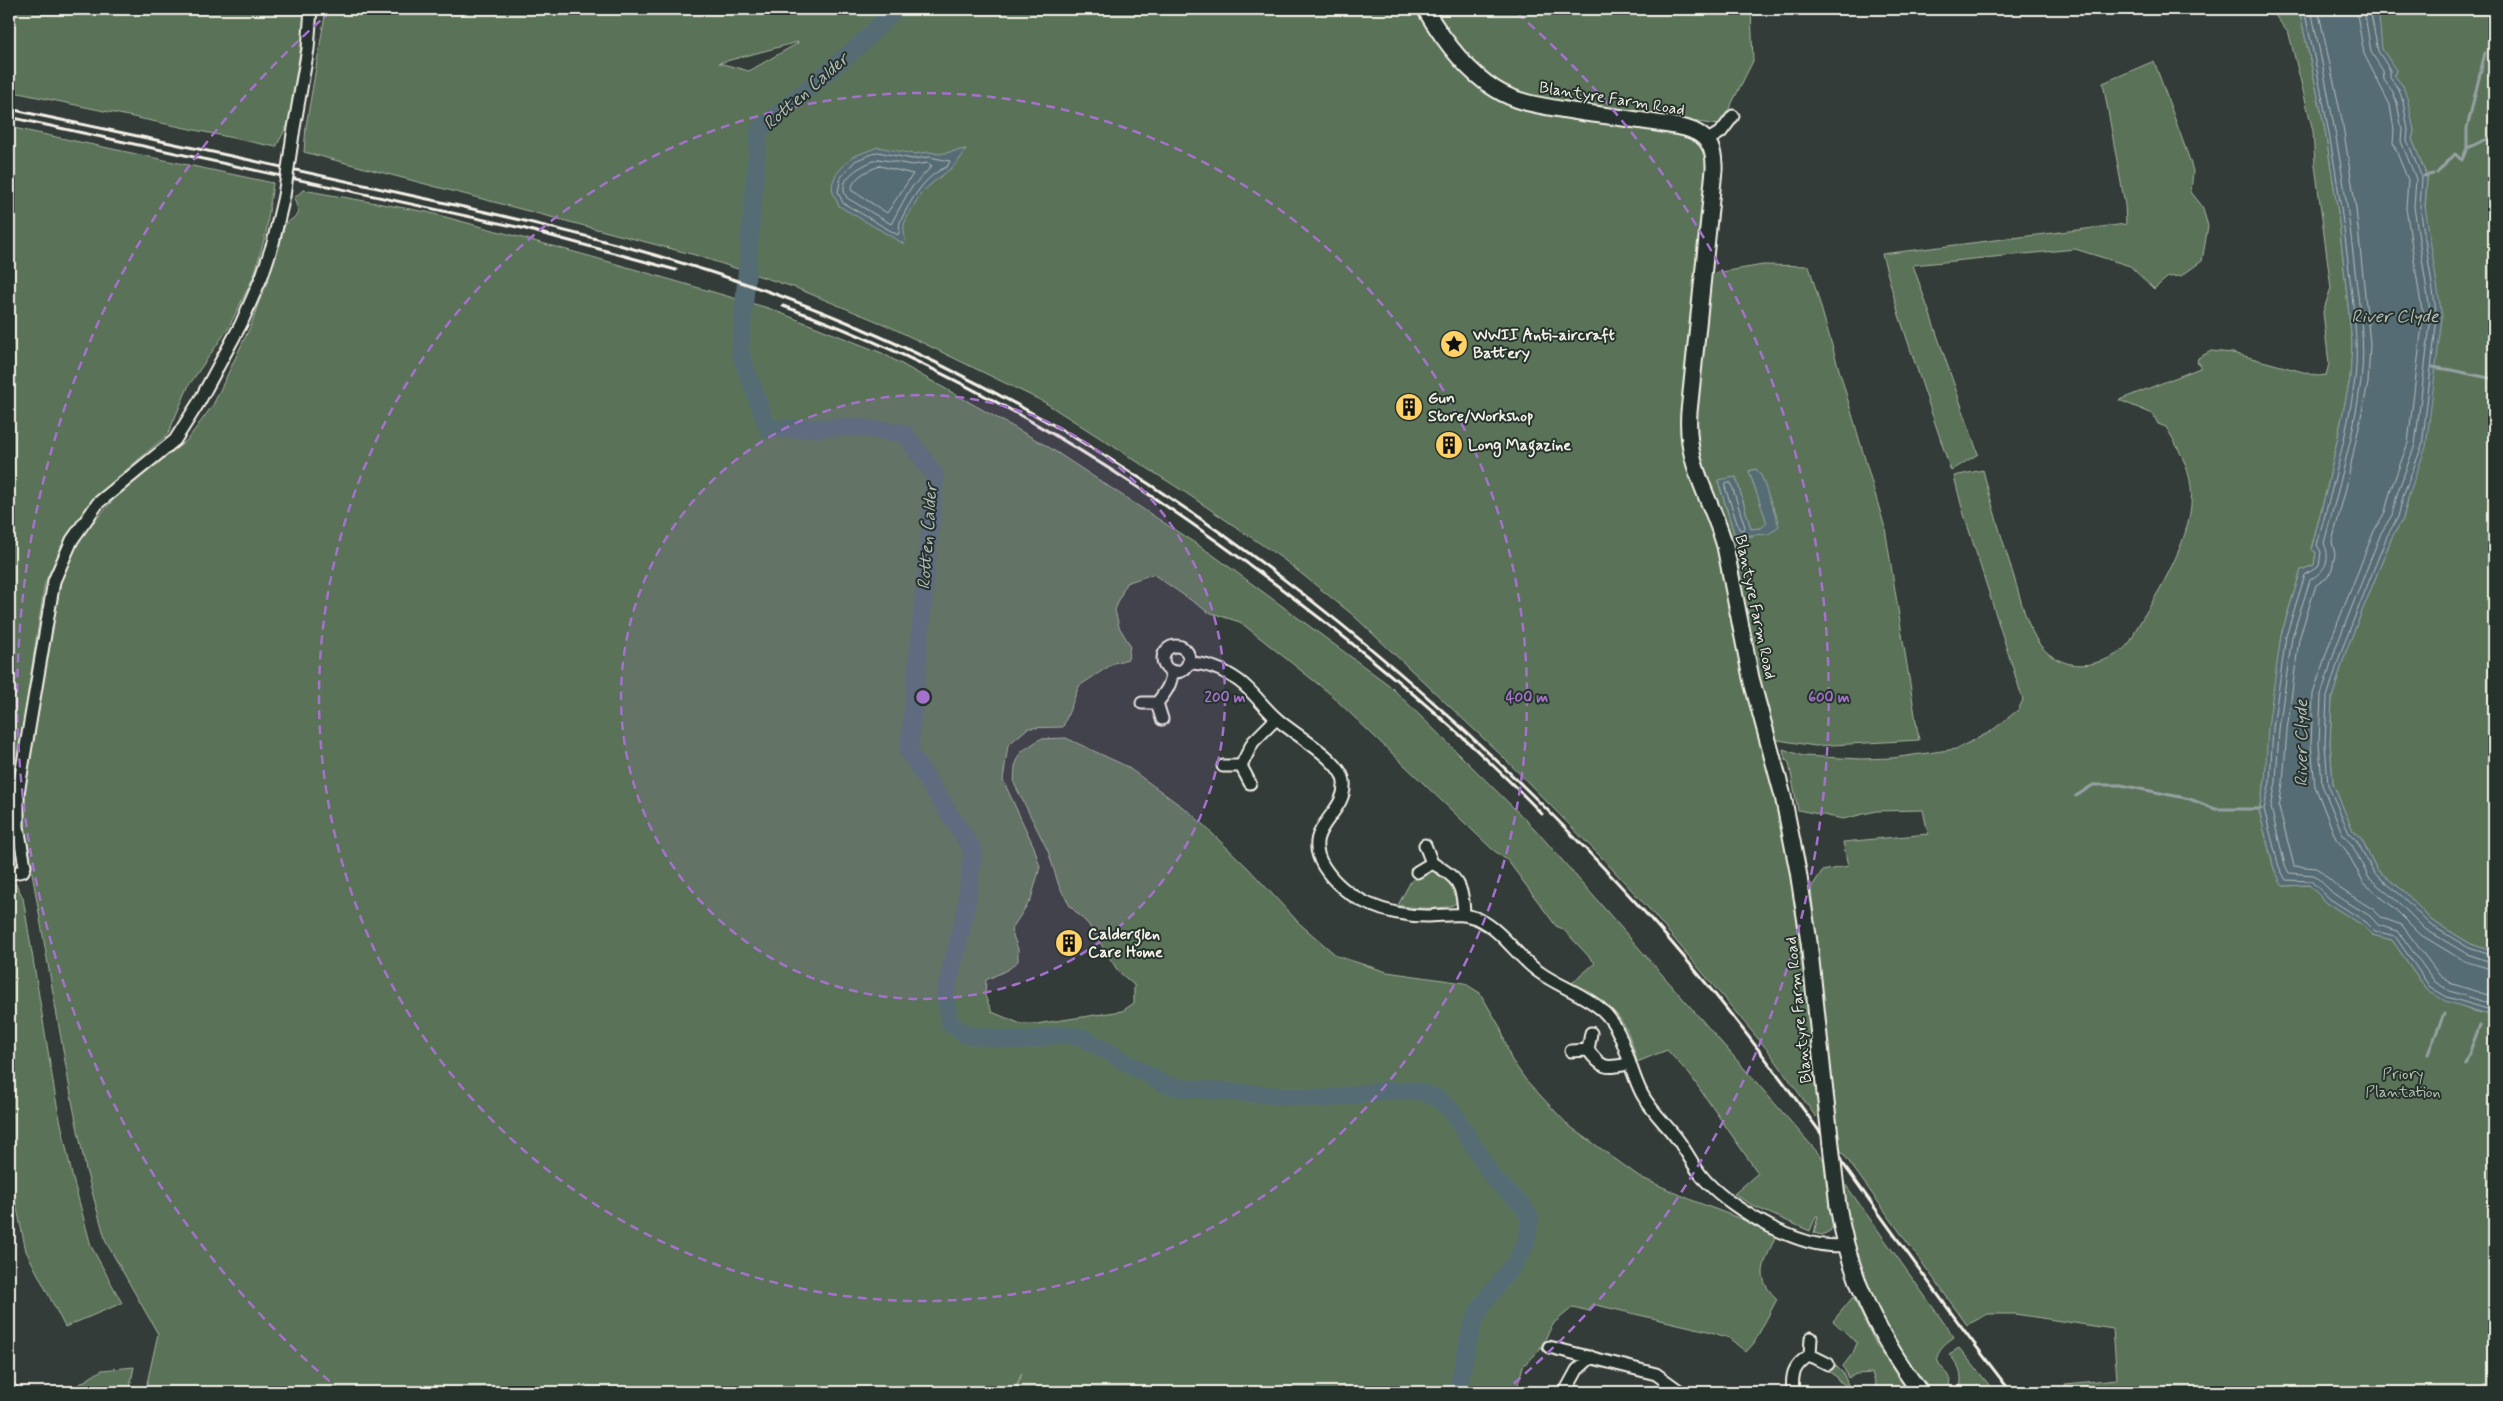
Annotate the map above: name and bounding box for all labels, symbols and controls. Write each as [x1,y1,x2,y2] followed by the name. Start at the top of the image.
[758,47,856,136] water label: Rotten Calder
[1538,77,1686,121] street label: Blantyre Farm Road
[2351,305,2440,329] water label: River Clyde
[1472,325,1615,364] place label: WWII Anti-aircraft Battery
[1439,329,1469,359] place icon: WWII Anti-aircraft Battery
[1428,388,1533,427] place label: Gun Store/Workshop
[1394,392,1424,422] building icon: Gun Store/Workshop
[1434,430,1464,460] building icon: Long Magazine
[1468,435,1571,458] place label: Long Magazine
[912,481,944,591] water label: Rotten Calder
[1729,533,1781,681] street label: Blantyre Farm Road
[914,688,932,706] centre of rings
[1205,688,1246,708] text: 200 m
[1506,688,1548,708] text: 400 m
[1808,688,1850,708] text: 600 m
[2290,698,2314,787] water label: River Clyde
[1088,924,1163,963] place label: Calderglen Care Home
[1054,928,1084,958] building icon: Calderglen Care Home
[1781,936,1817,1084] street label: Blantyre Farm Road
[2365,1064,2441,1103] park label: Priory Plantation

